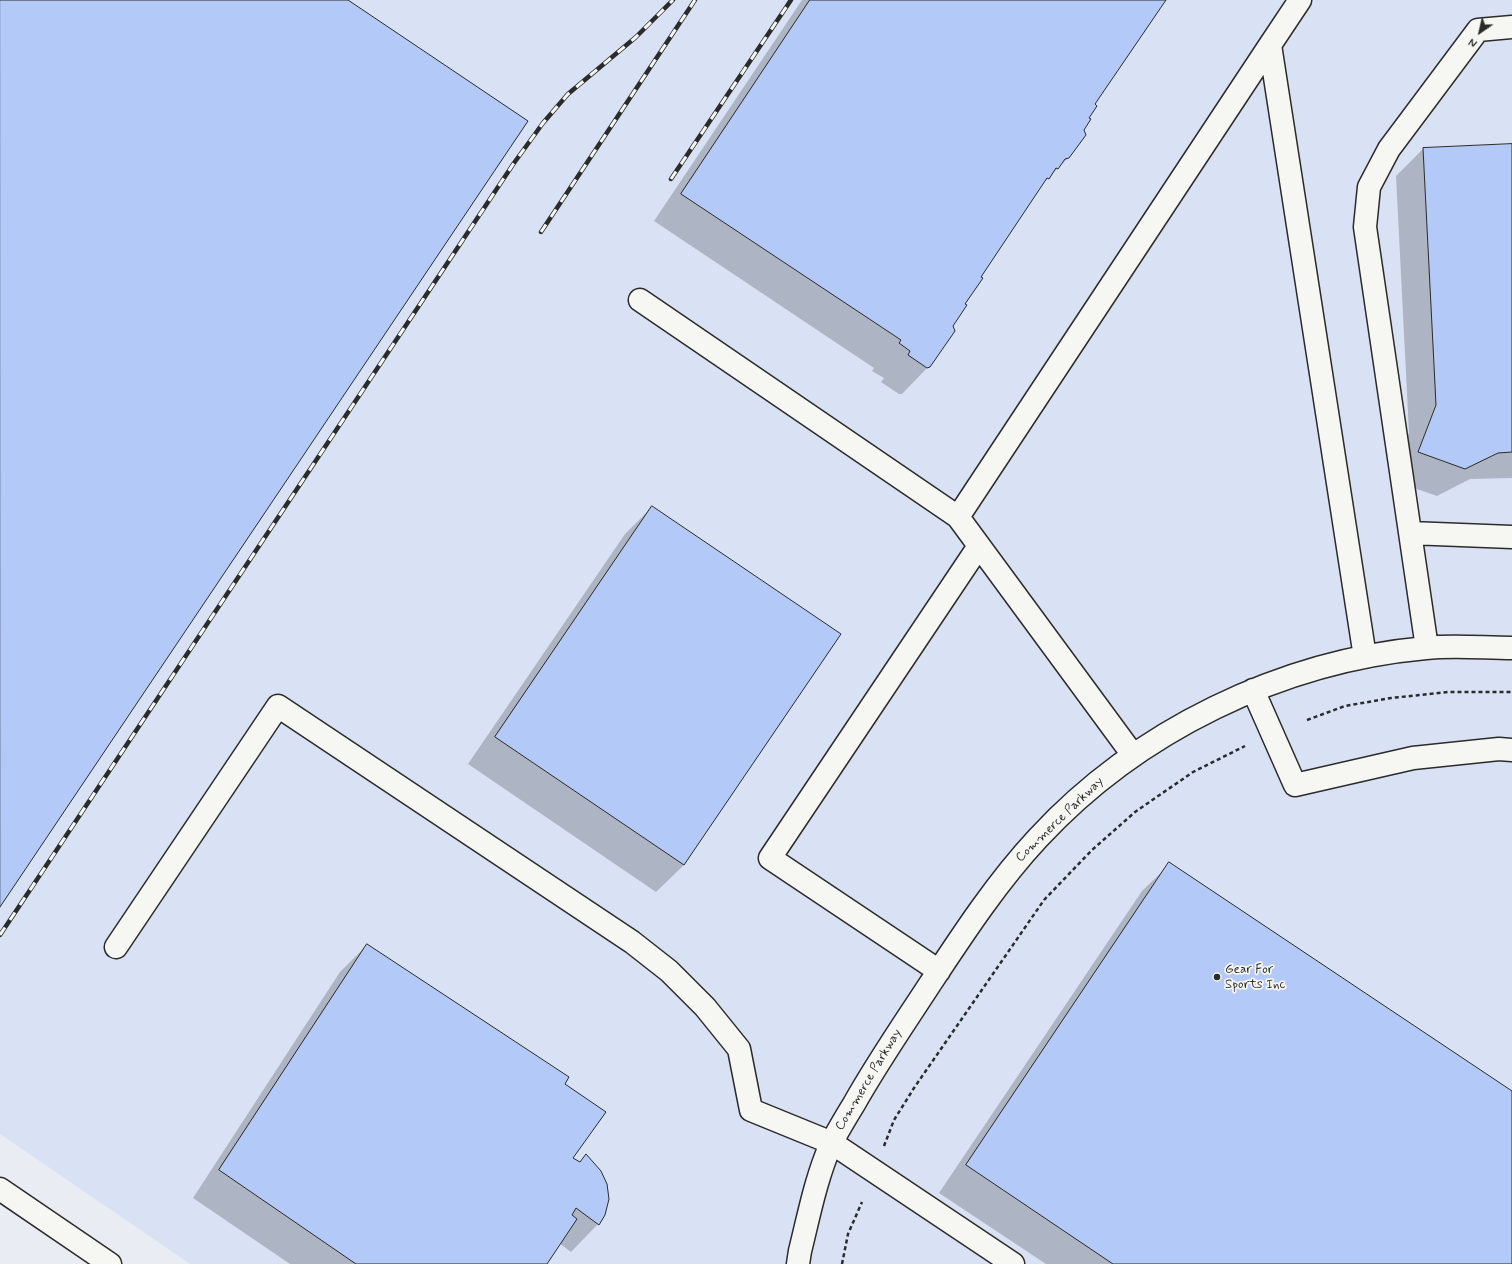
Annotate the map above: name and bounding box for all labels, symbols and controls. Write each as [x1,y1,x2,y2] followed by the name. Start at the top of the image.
[1460,12,1500,52] north arrow
[1466,34,1480,50] text: N
[1013,774,1107,866] street label: Commerce Parkway
[1225,962,1286,993] place label: Gear For Sports Inc
[1212,972,1222,982] marker: Gear For Sports Inc
[832,1026,906,1134] street label: Commerce Parkway

